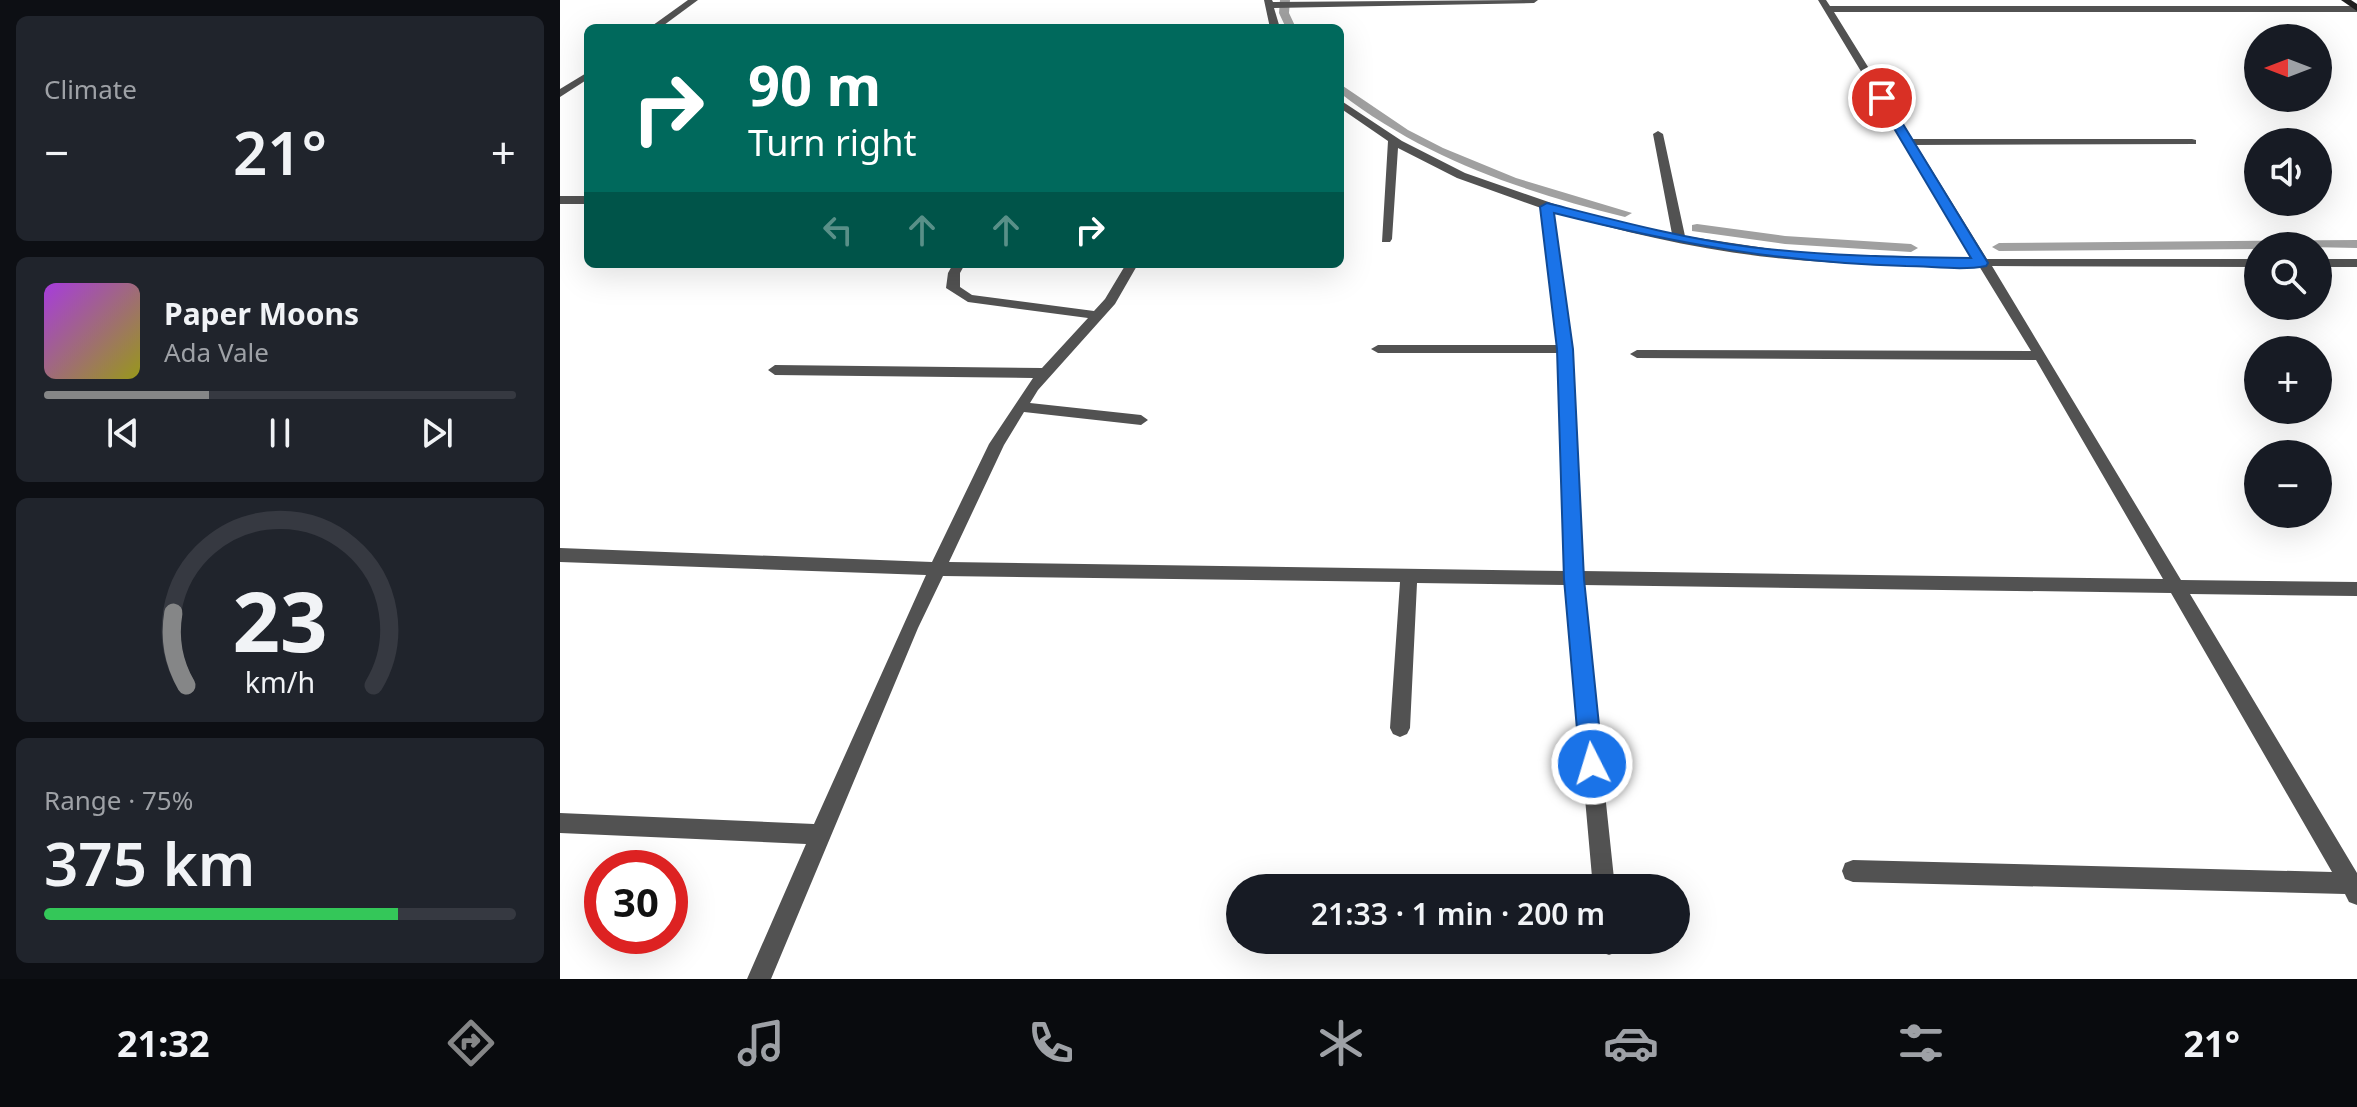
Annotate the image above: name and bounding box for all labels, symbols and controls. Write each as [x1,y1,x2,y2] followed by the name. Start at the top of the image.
[2244,24,2332,112] north arrow
[2244,24,2332,528] map controls
[748,46,881,122] text: 90 m
[616,56,720,160] icon: right
[1848,64,1916,132] pin
[44,71,137,107] text: Climate
[1860,76,1904,120] icon: arrive
[233,111,327,193] text: 21°
[748,118,916,167] text: Turn right
[44,122,69,182] text: −
[491,122,516,182] text: +
[2244,128,2332,216] button: sound
[816,208,860,252] icon: left
[900,208,944,252] icon: ahead
[984,208,1028,252] icon: ahead
[1068,208,1112,252] icon: right
[2244,232,2332,320] button: search
[164,293,359,334] text: Paper Moons
[164,334,269,370] text: Ada Vale
[2244,336,2332,424] button: +
[101,411,145,455] icon: previous
[258,411,302,455] icon: pause
[415,411,459,455] icon: next
[2244,440,2332,528] button: −
[232,562,328,675] text: 23
[245,662,315,701] text: km/h
[1550,722,1634,806] position arrow
[44,782,193,818] text: Range · 75%
[44,822,255,904] text: 375 km
[584,850,688,954] speed limit sign: 30
[1311,893,1605,934] text: 21:33 · 1 min · 200 m
[443,1015,499,1071] icon: directions
[733,1015,789,1071] icon: music
[1023,1015,1079,1071] icon: phone
[1313,1015,1369,1071] icon: climate
[1603,1015,1659,1071] icon: car
[1893,1015,1949,1071] icon: filters
[117,1019,209,1068] text: 21:32
[2183,1019,2240,1068] text: 21°

